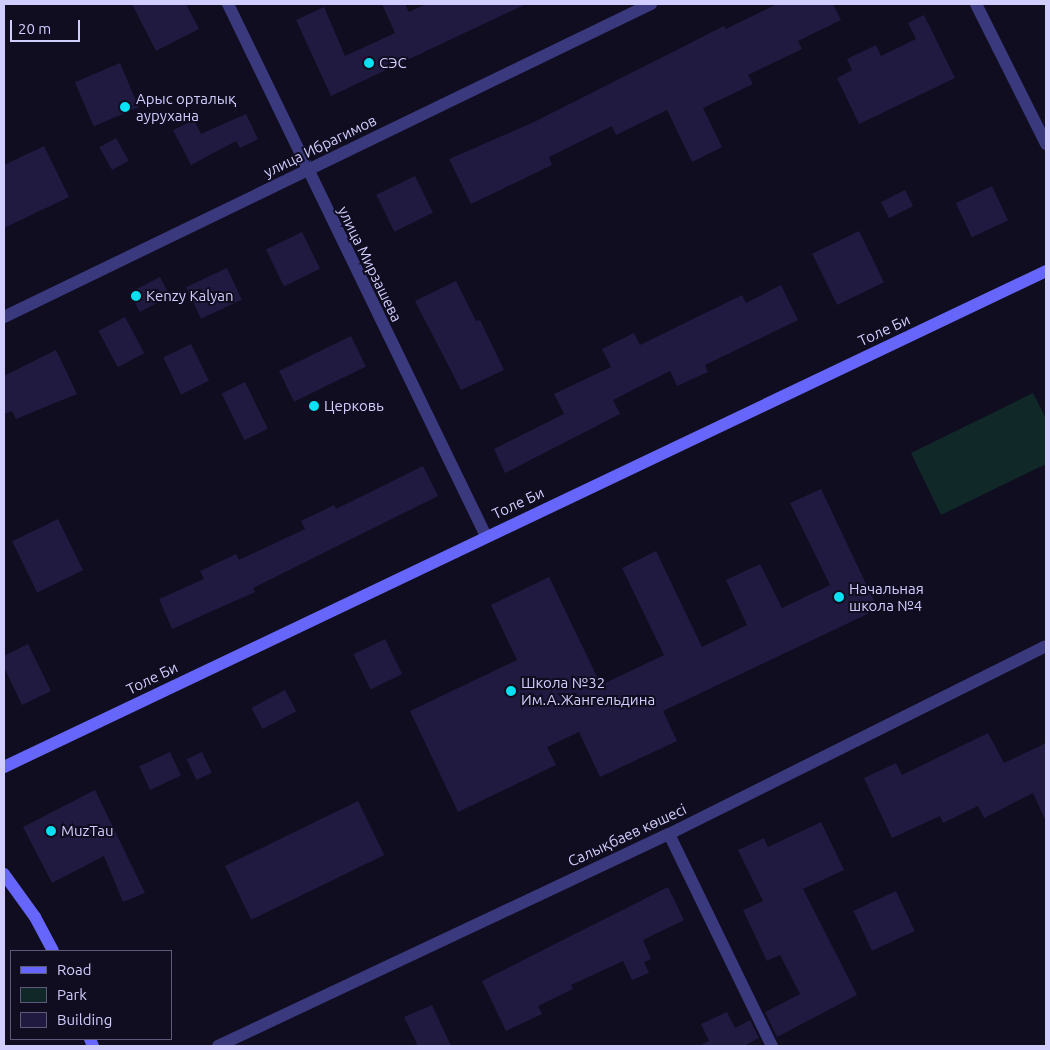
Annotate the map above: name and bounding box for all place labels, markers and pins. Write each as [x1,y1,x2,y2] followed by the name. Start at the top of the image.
[379,54,407,72] place label: СЭС
[363,57,375,69] marker: СЭС
[136,89,236,124] place label: Арыс орталық аурухана
[118,100,132,114] marker: Арыс орталық аурухана
[146,287,234,305] place label: Kenzy Kalyan
[130,290,142,302] marker: Kenzy Kalyan
[324,397,384,415] place label: Церковь
[308,400,320,412] marker: Церковь
[849,579,924,614] place label: Начальная школа №4
[833,591,845,603] marker: Начальная школа №4
[521,673,655,708] place label: Школа №32 Им.А.Жангельдина
[505,685,517,697] marker: Школа №32 Им.А.Жангельдина
[61,822,114,840] place label: MuzTau
[45,825,57,837] marker: MuzTau

